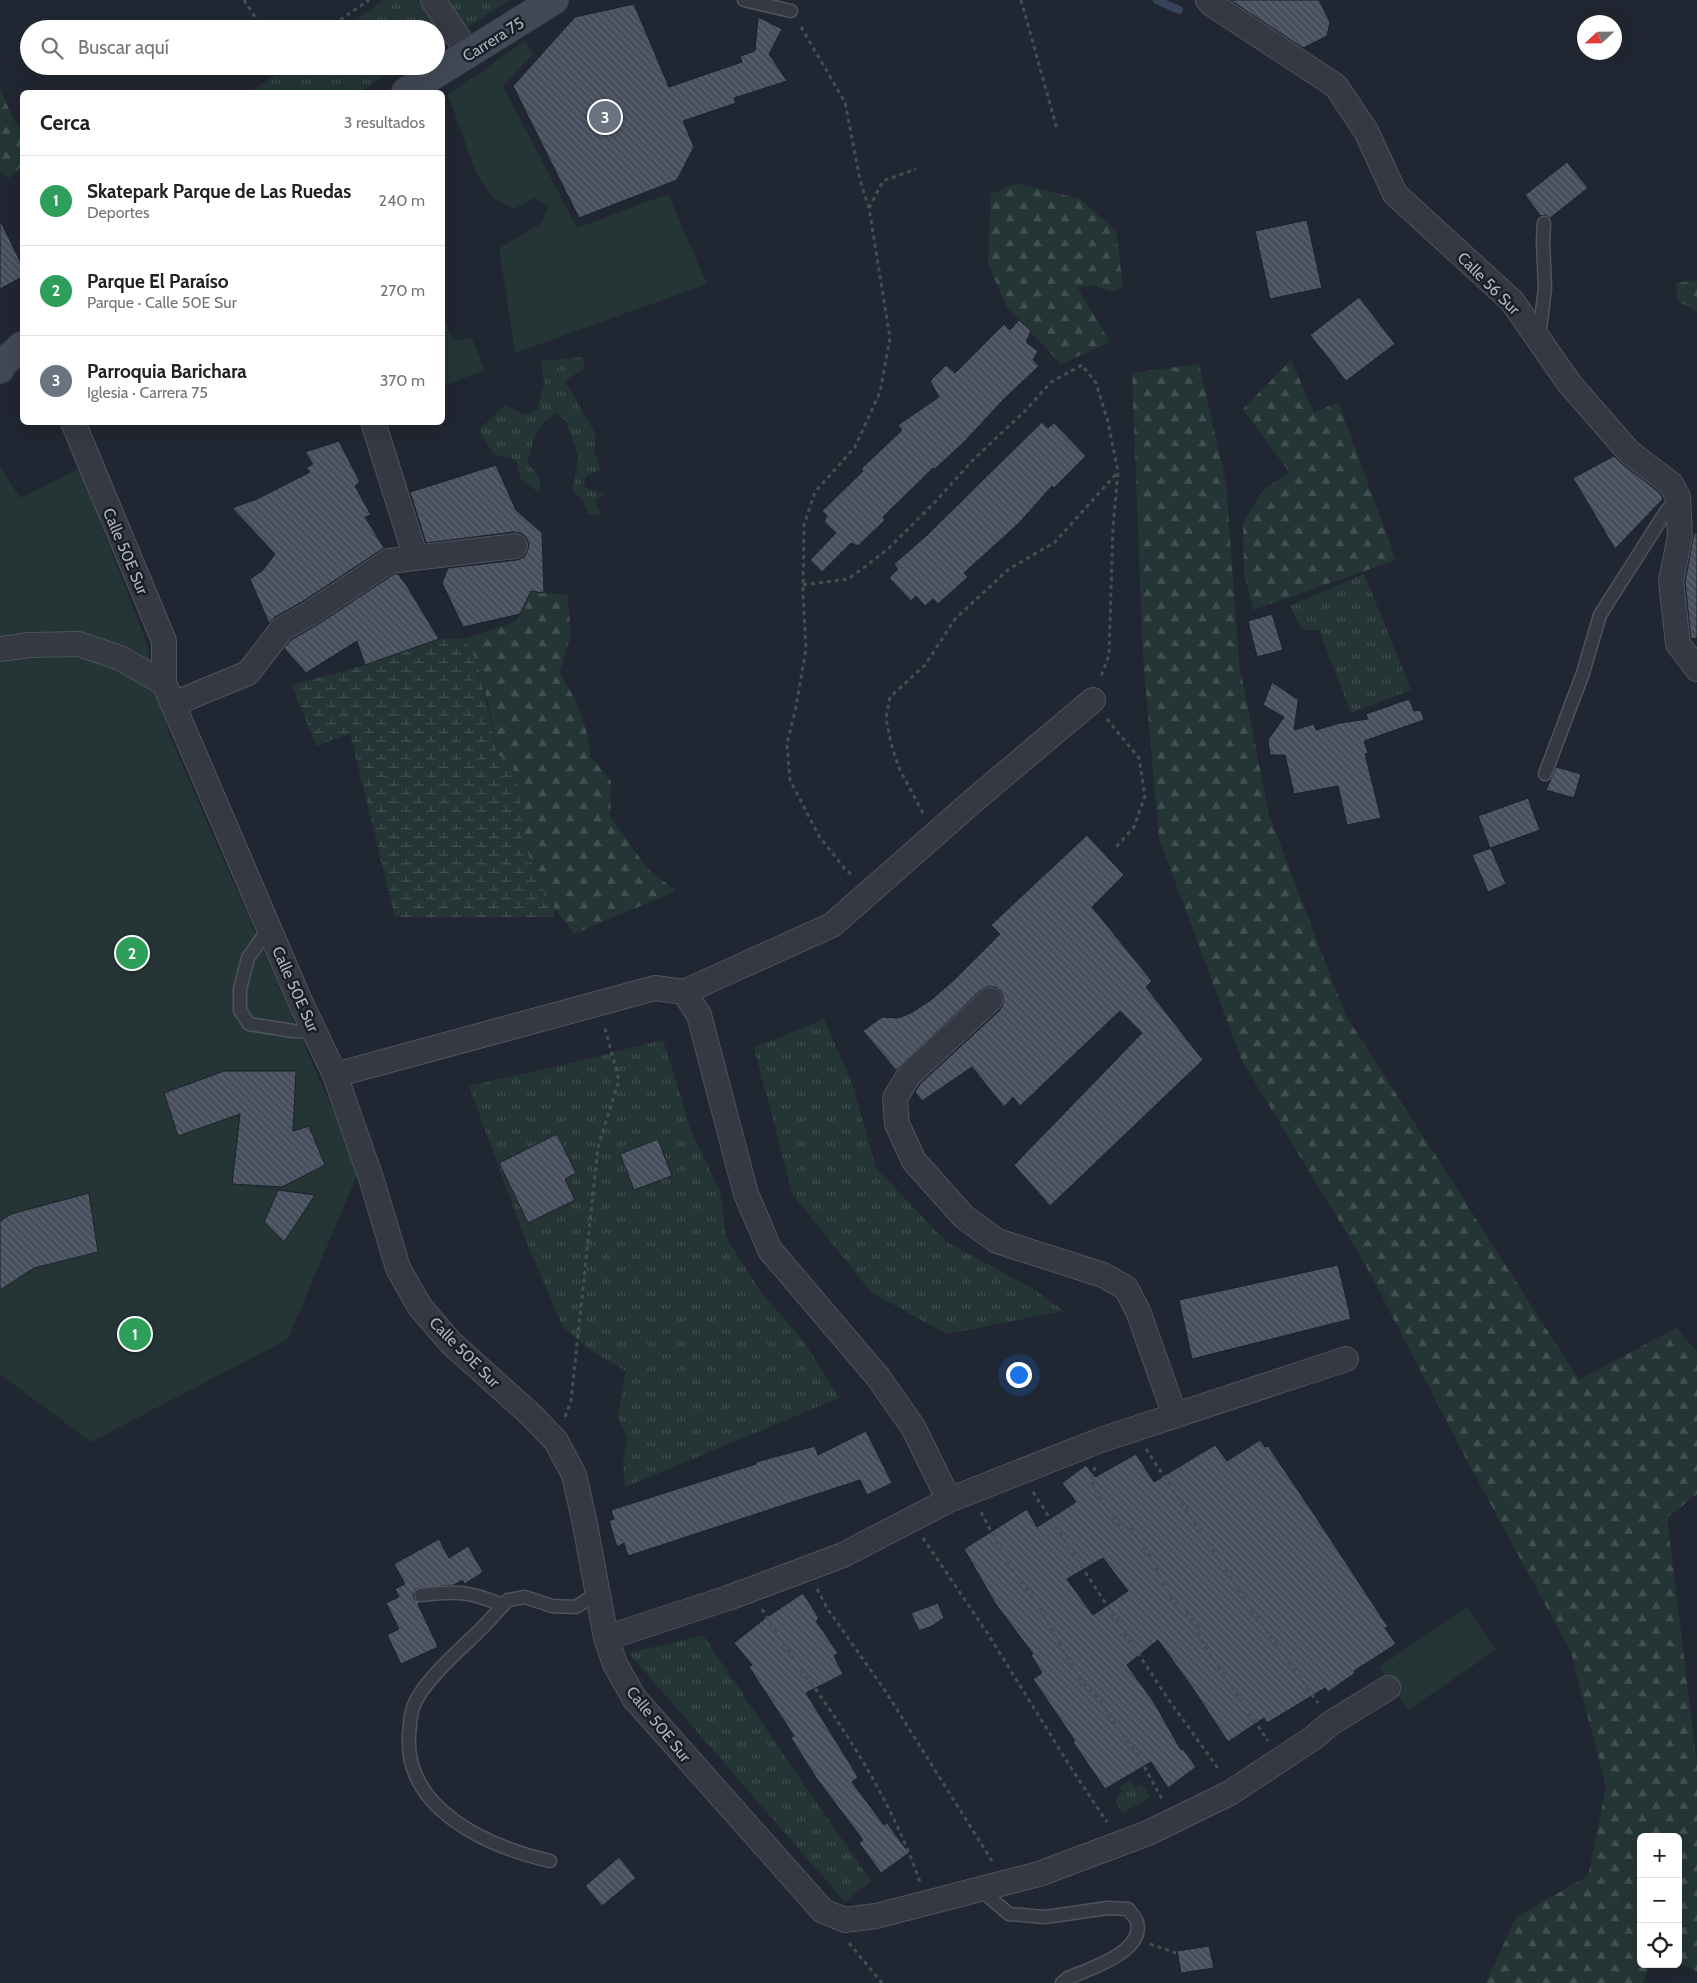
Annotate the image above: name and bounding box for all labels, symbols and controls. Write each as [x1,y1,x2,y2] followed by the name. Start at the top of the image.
[459,13,527,66] street label: Carrera 75
[1577,15,1622,60] north arrow
[20,20,445,75] search box
[38,34,66,62] icon: search
[78,36,169,59] text: Buscar aquí
[589,98,621,136] pin: 3
[40,110,90,135] text: Cerca
[344,113,425,132] text: 3 resultados
[87,180,351,203] text: Skatepark Parque de Las Ruedas
[53,191,59,210] text: 1
[379,191,425,210] text: 240 m
[87,203,150,222] text: Deportes
[1453,248,1525,319] street label: Calle 56 Sur
[87,270,229,293] text: Parque El Paraíso
[52,281,60,300] text: 2
[380,281,425,300] text: 270 m
[87,293,237,312] text: Parque · Calle 50E Sur
[87,360,247,383] text: Parroquia Barichara
[52,371,60,390] text: 3
[380,371,425,390] text: 370 m
[87,383,208,402] text: Iglesia · Carrera 75
[99,505,153,598] street label: Calle 50E Sur
[116,934,148,972] pin: 2
[268,943,323,1036] street label: Calle 50E Sur
[425,1313,504,1392] street label: Calle 50E Sur
[119,1315,151,1353] pin: 1
[1006,1362,1032,1388] your location
[622,1683,695,1767] street label: Calle 50E Sur
[1637,1833,1682,1968] map controls
[1637,1833,1682,1878] button: +
[1637,1878,1682,1923] button: −
[1637,1923,1682,1968] button: locate

